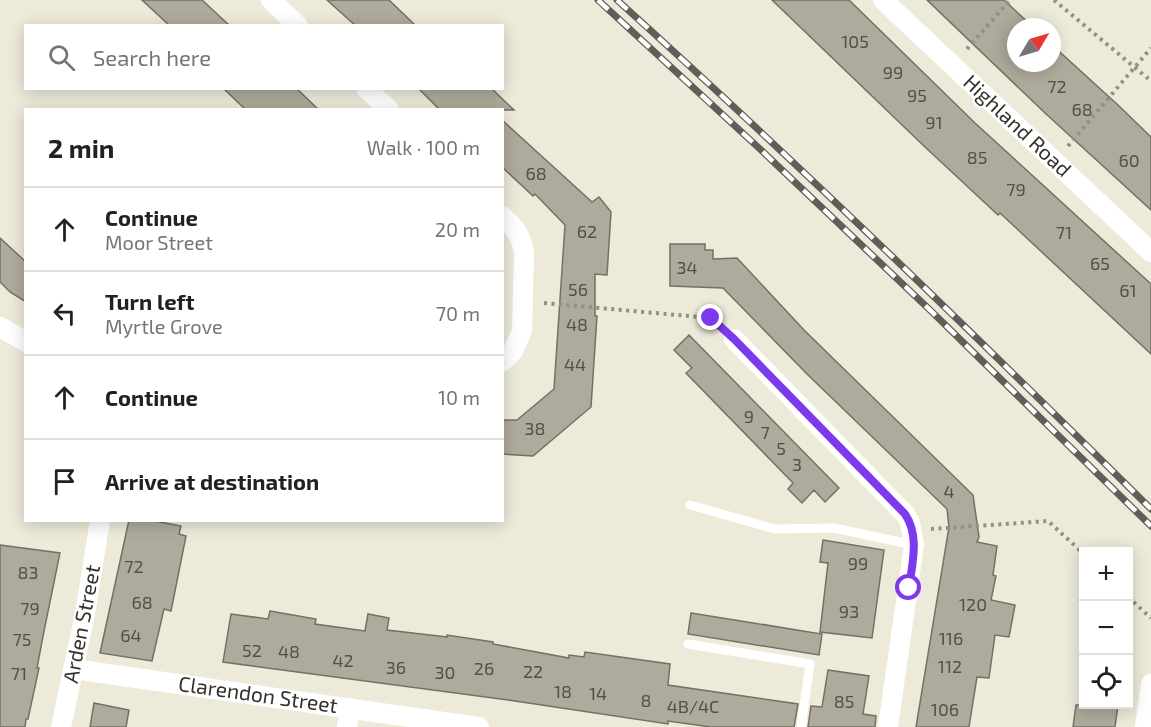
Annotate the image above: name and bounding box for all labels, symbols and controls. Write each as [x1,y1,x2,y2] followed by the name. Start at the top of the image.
[1007,18,1061,72] north arrow
[24,24,504,90] search box
[841,30,869,52] house number: 105
[45,41,78,74] icon: search
[93,44,211,70] text: Search here
[883,61,903,83] house number: 99
[959,69,1077,181] street label: Highland Road
[1047,75,1067,97] house number: 72
[907,84,927,106] house number: 95
[1071,98,1093,120] house number: 68
[925,111,943,133] house number: 91
[48,132,114,163] text: 2 min
[367,135,480,159] text: Walk · 100 m
[967,146,987,168] house number: 85
[1118,149,1140,171] house number: 60
[525,162,547,184] house number: 68
[1006,178,1026,200] house number: 79
[105,204,198,230] text: Continue
[48,213,81,246] icon: ahead
[435,217,480,241] text: 20 m
[577,220,597,242] house number: 62
[1056,221,1072,243] house number: 71
[105,230,213,254] text: Moor Street
[1090,252,1110,274] house number: 65
[676,256,698,278] house number: 34
[568,278,588,300] house number: 56
[1119,279,1137,301] house number: 61
[105,288,194,314] text: Turn left
[48,297,81,330] icon: left
[436,301,480,325] text: 70 m
[697,304,723,330] route end
[566,313,588,335] house number: 48
[105,314,223,338] text: Myrtle Grove
[564,353,586,375] house number: 44
[48,381,81,414] icon: ahead
[105,384,198,410] text: Continue
[438,385,480,409] text: 10 m
[744,405,754,427] house number: 9
[525,417,545,439] house number: 38
[760,421,770,443] house number: 7
[776,437,786,459] house number: 5
[792,453,802,475] house number: 3
[48,465,81,498] icon: arrive
[105,468,319,494] text: Arrive at destination
[943,480,955,502] house number: 4
[1079,547,1133,709] map controls
[1079,547,1133,601] button: +
[848,552,868,574] house number: 99
[124,555,144,577] house number: 72
[18,561,38,583] house number: 83
[57,563,104,685] street label: Arden Street
[895,574,921,600] route start
[131,591,153,613] house number: 68
[959,593,987,615] house number: 120
[20,597,40,619] house number: 79
[839,600,859,622] house number: 93
[1079,601,1133,655] button: −
[120,624,142,646] house number: 64
[939,627,963,649] house number: 116
[13,628,31,650] house number: 75
[242,639,262,661] house number: 52
[278,640,300,662] house number: 48
[332,649,354,671] house number: 42
[938,655,962,677] house number: 112
[1079,655,1133,709] button: locate
[386,656,406,678] house number: 36
[474,657,494,679] house number: 26
[523,660,543,682] house number: 22
[435,661,455,683] house number: 30
[11,662,27,684] house number: 71
[177,670,339,717] street label: Clarendon Street
[554,680,572,702] house number: 18
[589,682,607,704] house number: 14
[641,689,651,711] house number: 8
[834,690,854,712] house number: 85
[667,695,719,717] house number: 4B/4C
[931,698,959,720] house number: 106

